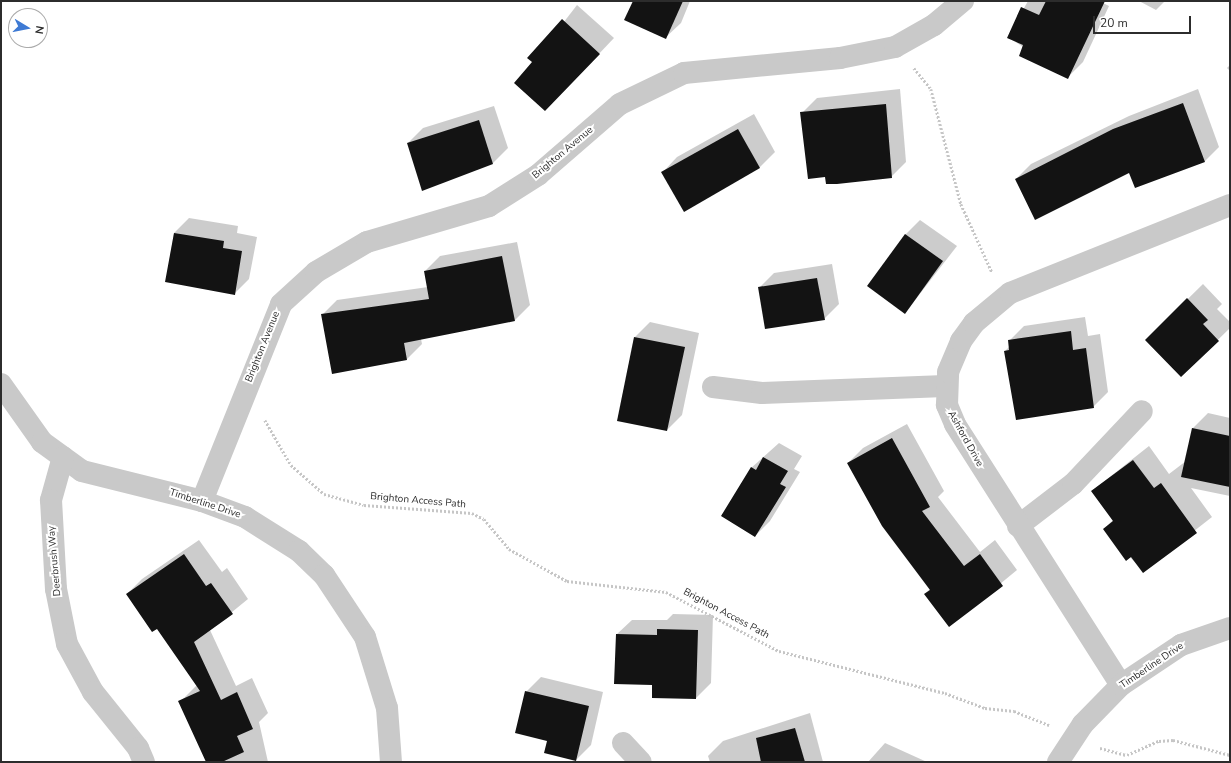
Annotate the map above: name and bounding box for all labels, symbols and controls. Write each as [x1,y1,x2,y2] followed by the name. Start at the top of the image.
[8,8,48,48] north arrow
[1095,8,1193,34] scale bar
[1100,15,1128,31] text: 20 m
[31,25,47,35] text: N
[530,124,596,182] street label: Brighton Avenue
[243,310,283,384] street label: Brighton Avenue
[945,409,985,469] street label: Ashford Drive
[168,487,242,521] street label: Timberline Drive
[370,491,466,511] street label: Brighton Access Path
[46,525,64,597] street label: Deerbrush Way
[681,586,771,642] street label: Brighton Access Path
[1118,640,1186,692] street label: Timberline Drive

